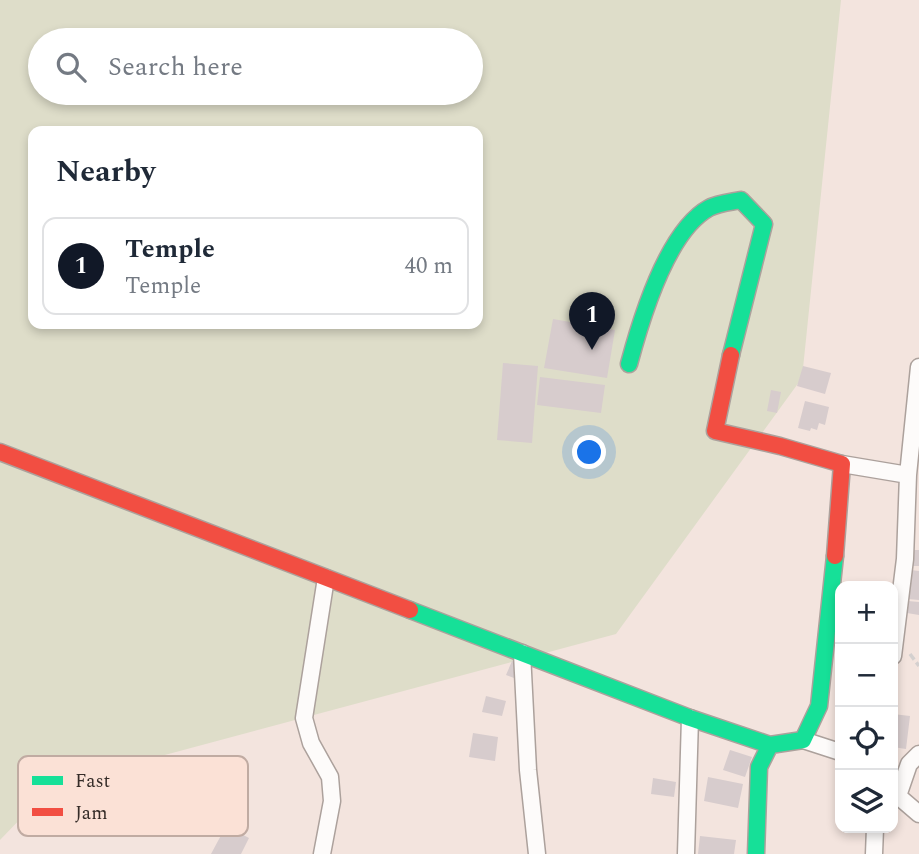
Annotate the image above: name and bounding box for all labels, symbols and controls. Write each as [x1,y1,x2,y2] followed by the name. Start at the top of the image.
[28,28,483,105] search box
[108,47,243,87] text: Search here
[52,48,90,86] icon: search
[56,149,155,195] text: Nearby
[125,229,215,269] text: Temple
[75,249,87,284] text: 1
[404,249,453,284] text: 40 m
[125,269,201,304] text: Temple
[569,292,615,350] pin: 1
[572,435,606,469] your location
[835,581,898,833] map controls
[835,581,898,644] button: +
[835,644,898,707] button: −
[835,707,898,770] button: locate
[18,756,248,836] legend
[75,767,111,796] text: Fast
[835,770,898,833] button: layers
[75,799,107,828] text: Jam

